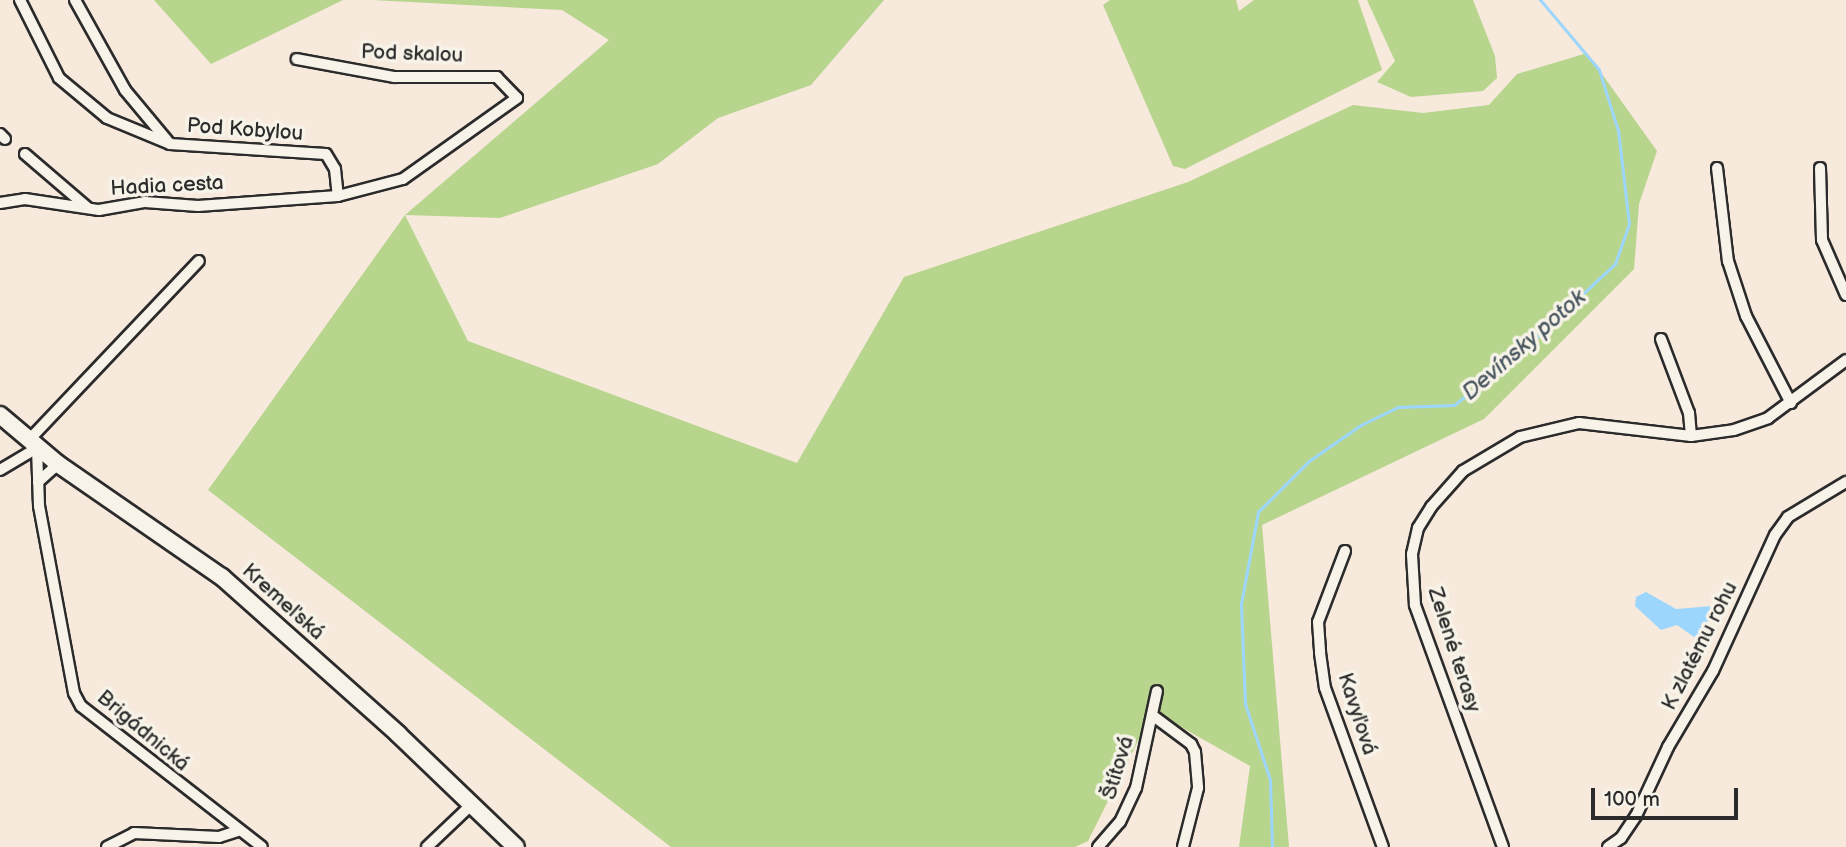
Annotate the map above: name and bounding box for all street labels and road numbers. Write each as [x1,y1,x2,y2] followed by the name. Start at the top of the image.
[361,40,463,68] street label: Pod skalou
[186,113,304,147] street label: Pod Kobylou
[110,170,224,202] street label: Hadia cesta
[237,558,329,646] street label: Kremeľská
[1657,577,1743,715] street label: K zlatému rohu
[1422,584,1486,716] street label: Zelené terasy
[1332,670,1382,758] street label: Kavyľová
[92,685,194,777] street label: Brigádnická
[1096,733,1140,803] street label: Štítová

